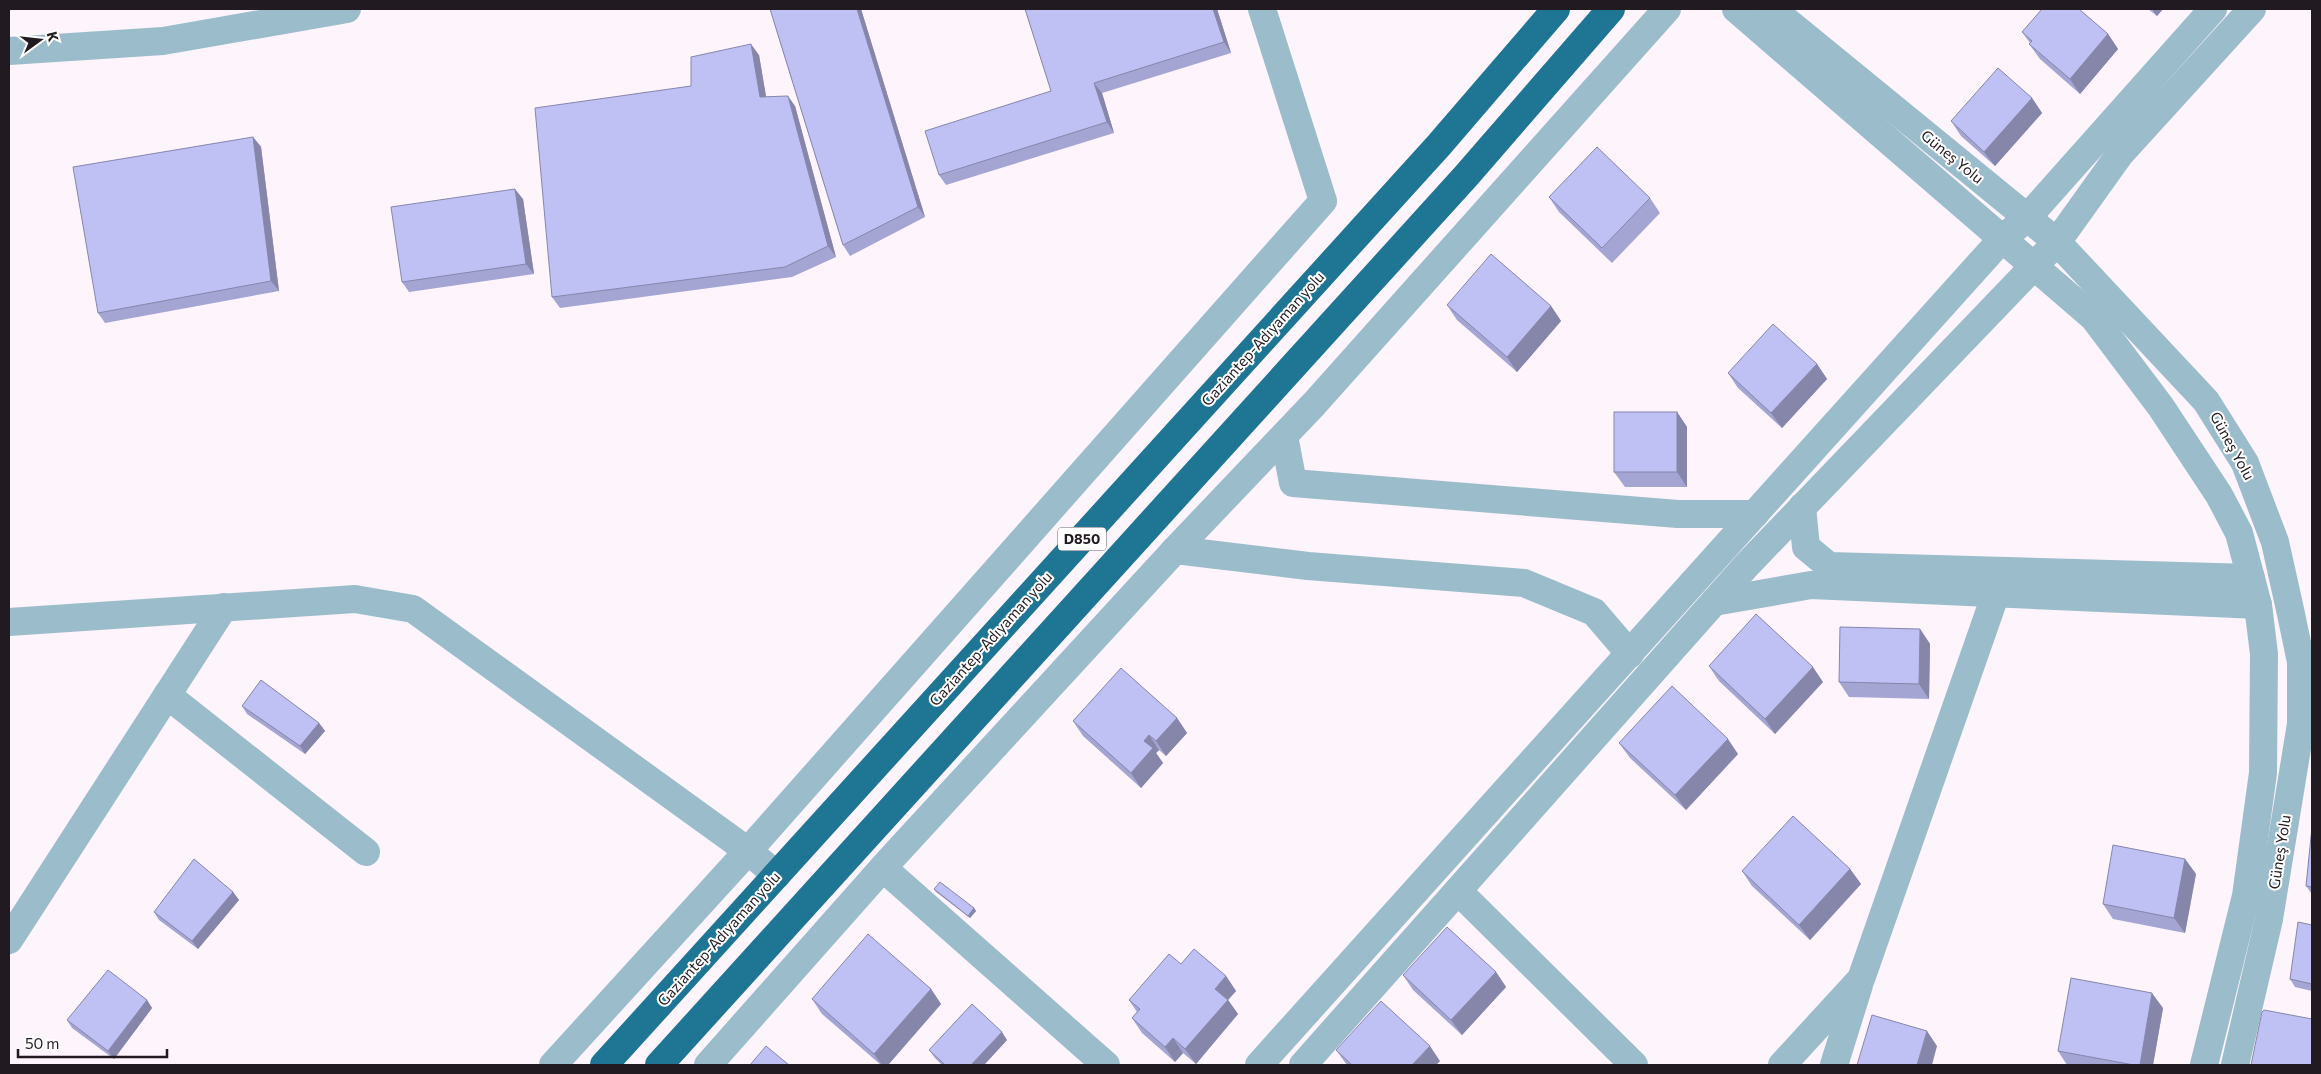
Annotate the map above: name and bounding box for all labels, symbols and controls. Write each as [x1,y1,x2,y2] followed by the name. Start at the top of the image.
[15,15,65,65] north arrow
[44,30,63,44] text: K
[1918,126,1987,187] street label: Güneş Yolu
[1197,267,1327,409] street label: Gaziantep-Adıyaman yolu
[2207,408,2259,483] street label: Güneş Yolu
[1058,528,1106,550] road number: D850
[925,567,1055,709] street label: Gaziantep-Adıyaman yolu
[2264,813,2294,890] street label: Güneş Yolu
[653,867,783,1009] street label: Gaziantep-Adıyaman yolu
[18,1026,166,1058] scale bar
[25,1034,59,1052] text: 50 m

